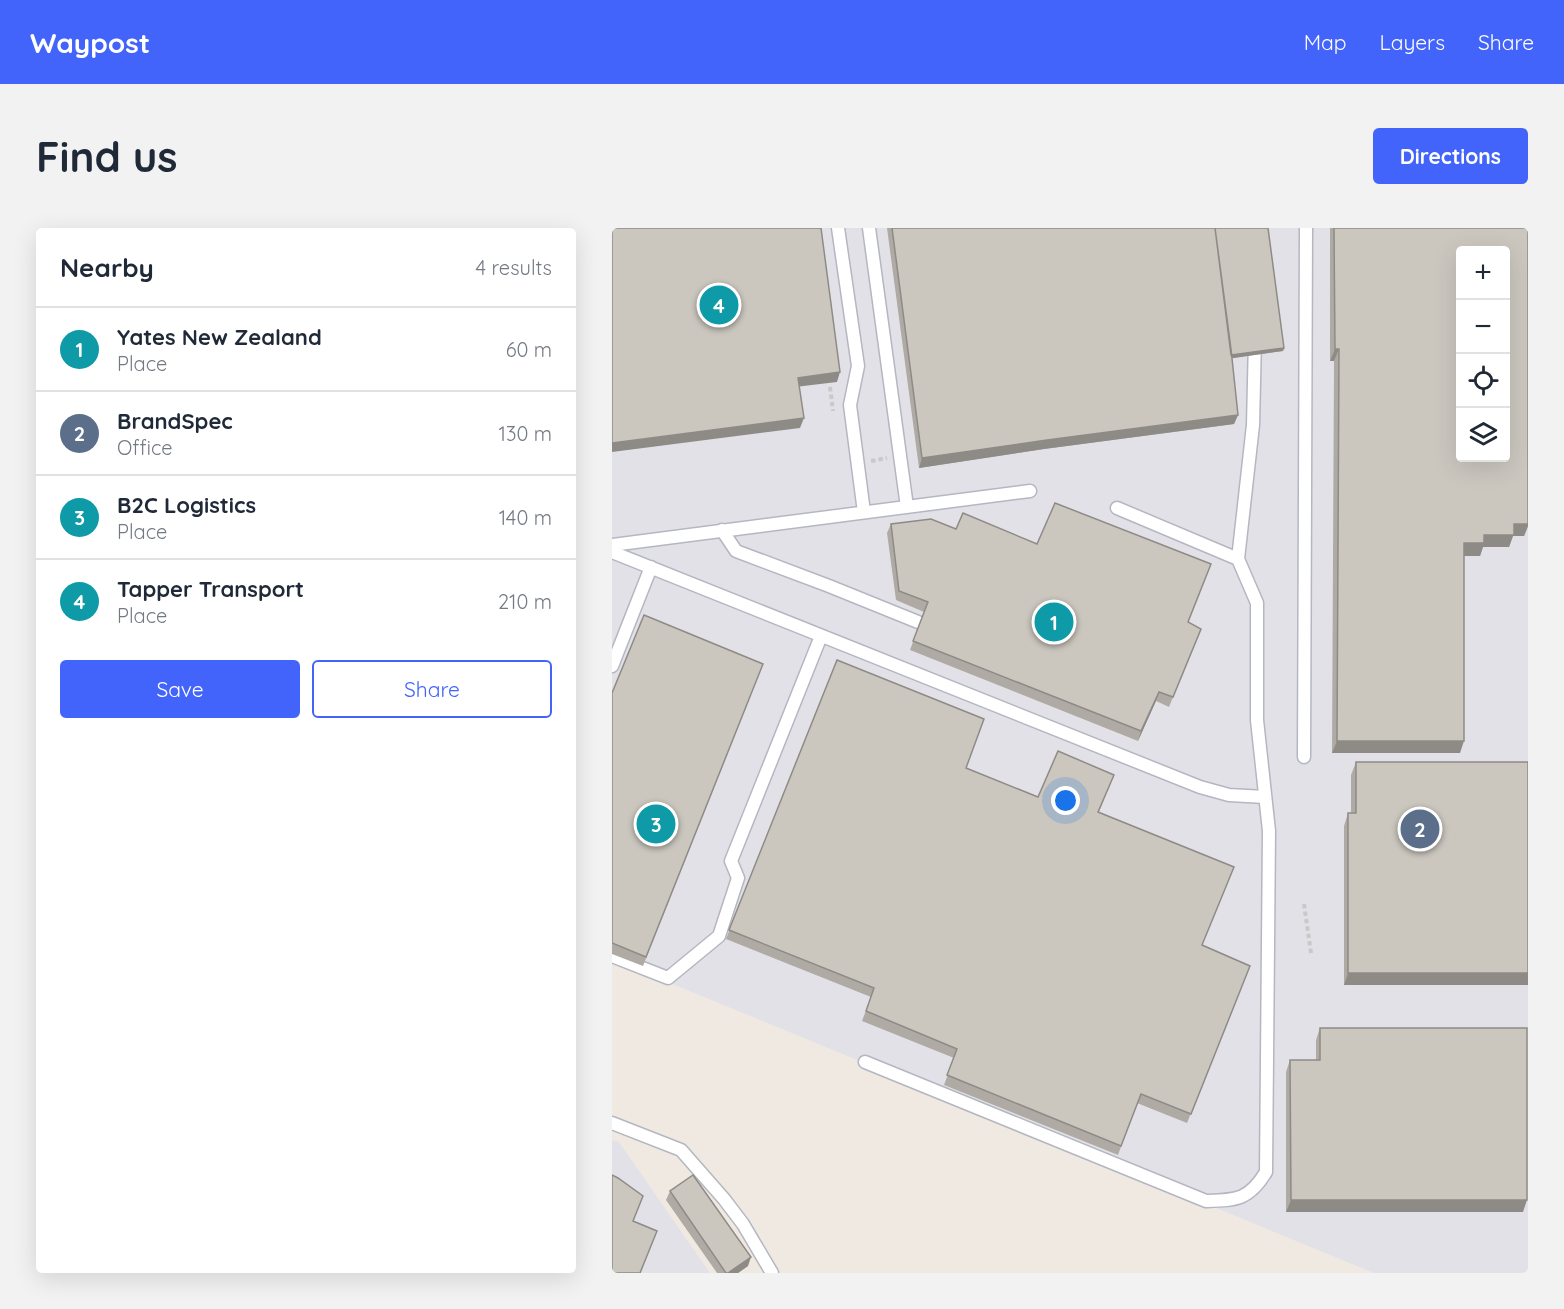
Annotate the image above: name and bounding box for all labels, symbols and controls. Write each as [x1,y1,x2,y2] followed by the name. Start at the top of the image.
[30,25,150,60] text: Waypost
[1304,29,1347,55] text: Map
[1380,29,1445,55] text: Layers
[1478,29,1534,55] text: Share
[1373,128,1528,184] button: Directions
[36,130,178,183] text: Find us
[1456,246,1510,462] map controls
[1456,246,1510,300] button: +
[60,251,154,284] text: Nearby
[476,255,552,280] text: 4 results
[700,282,738,328] pin: 4
[1456,300,1510,354] button: −
[117,323,322,351] text: Yates New Zealand
[76,337,83,362] text: 1
[506,337,552,362] text: 60 m
[117,351,167,376] text: Place
[1456,354,1510,408] button: locate
[117,407,233,435] text: BrandSpec
[1456,408,1510,462] button: layers
[74,421,85,446] text: 2
[499,421,552,446] text: 130 m
[117,435,173,460] text: Office
[117,491,256,519] text: B2C Logistics
[74,505,85,530] text: 3
[499,505,552,530] text: 140 m
[117,519,167,544] text: Place
[117,575,304,603] text: Tapper Transport
[74,589,85,614] text: 4
[498,589,552,614] text: 210 m
[1034,600,1074,644] pin: 1
[117,603,167,628] text: Place
[60,660,300,718] button: Save
[312,660,552,718] button: Share
[1051,786,1080,815] your location
[636,802,675,846] pin: 3
[1400,806,1440,852] pin: 2

